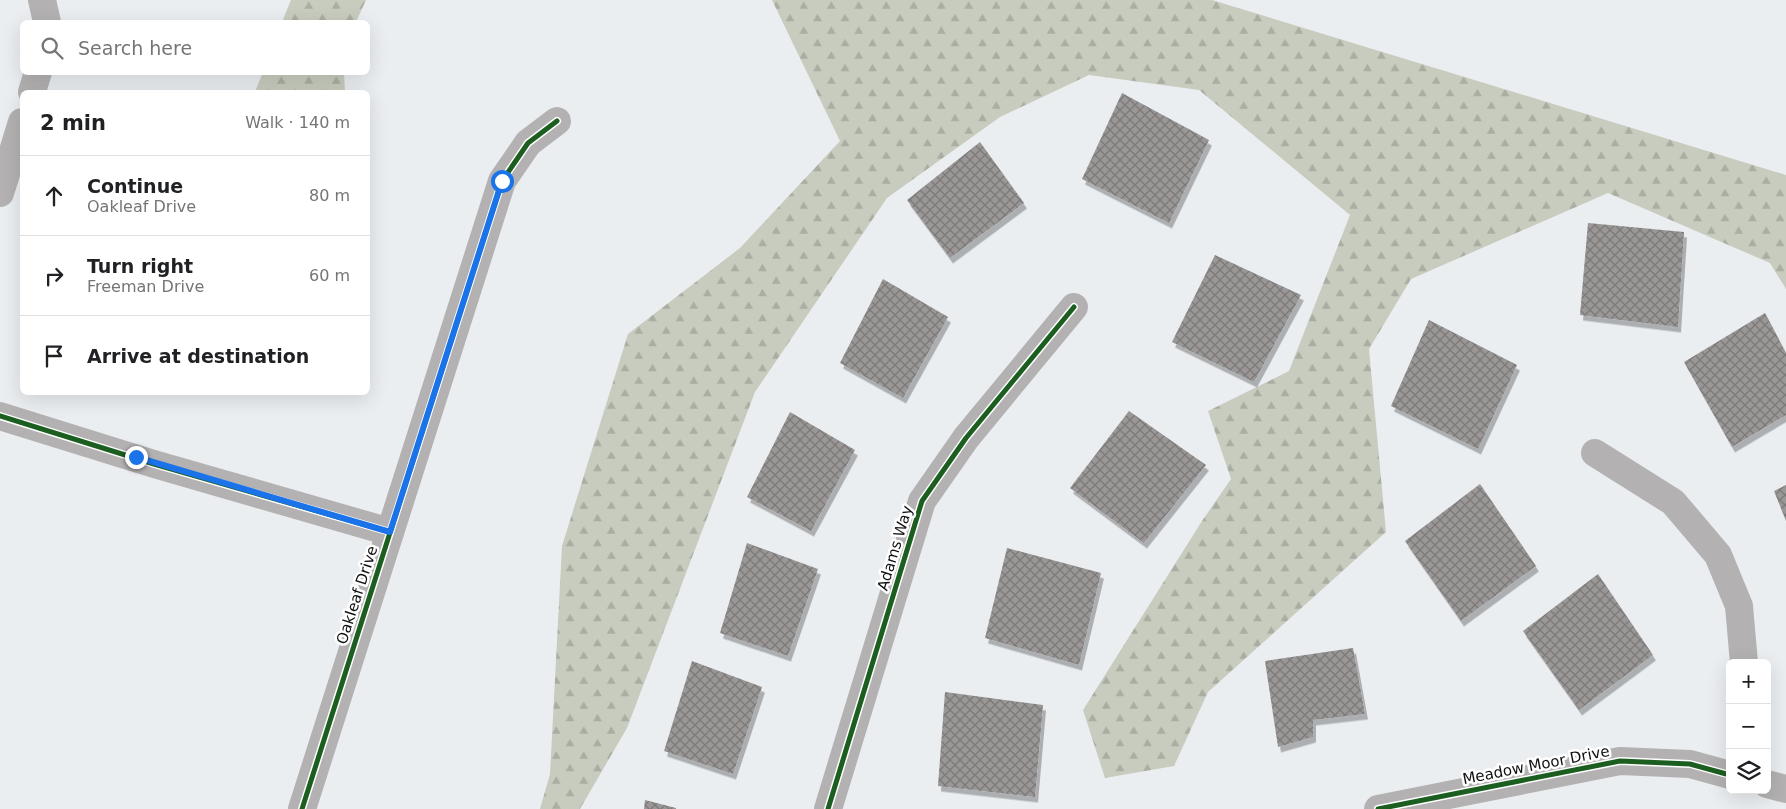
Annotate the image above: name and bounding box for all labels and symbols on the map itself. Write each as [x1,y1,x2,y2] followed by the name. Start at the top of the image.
[491,170,514,193] route start
[125,446,148,469] route end
[874,503,916,593] street label: Adams Way
[333,544,381,646] street label: Oakleaf Drive
[1461,742,1611,788] street label: Meadow Moor Drive

